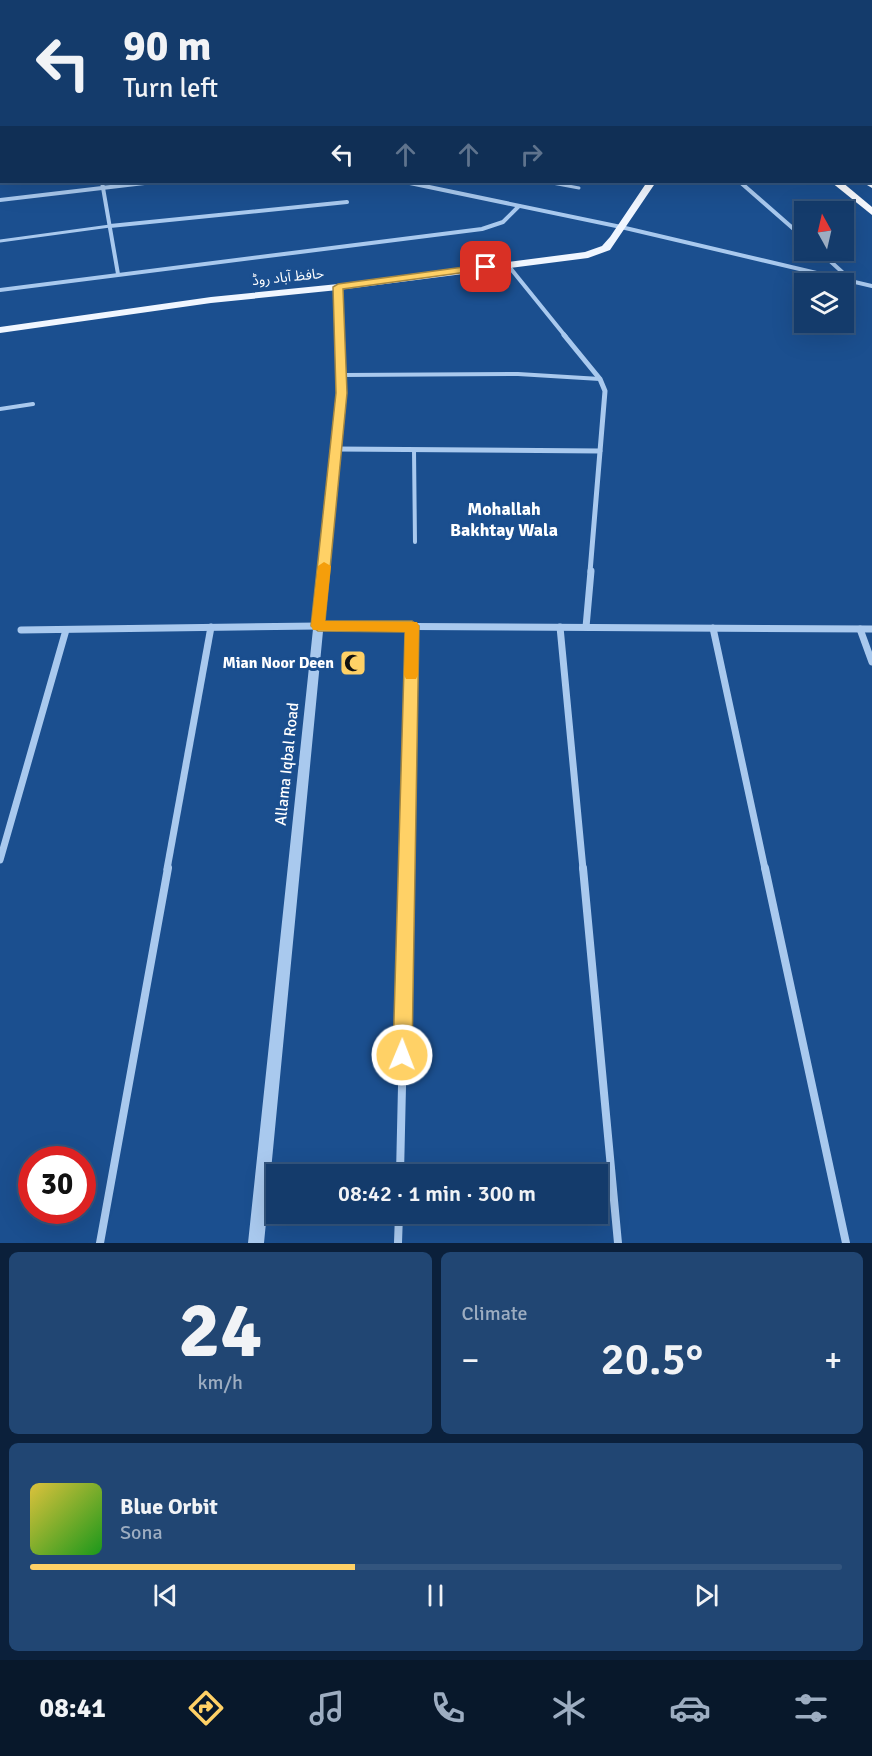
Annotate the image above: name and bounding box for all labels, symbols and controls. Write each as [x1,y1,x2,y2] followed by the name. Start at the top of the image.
[123,21,212,72] text: 90 m
[24,24,102,102] icon: left
[123,72,218,105] text: Turn left
[326,138,359,171] icon: left
[389,138,422,171] icon: ahead
[452,138,485,171] icon: ahead
[515,138,548,171] icon: right
[794,201,854,261] north arrow
[794,201,854,333] map controls
[460,241,511,292] pin
[469,250,502,283] icon: arrive
[251,265,325,289] street label: حافظ آباد روڈ
[794,273,854,333] button: layers
[450,498,558,541] district label: Mohallah Bakhtay Wala
[338,648,368,678] mosque icon: Mian Noor Deen
[222,653,334,673] place label: Mian Noor Deen
[271,702,303,826] street label: Allama Iqbal Road
[370,1023,434,1087] position arrow
[18,1146,96,1224] speed limit sign: 30
[338,1180,536,1207] text: 08:42 · 1 min · 300 m
[178,1283,262,1379] text: 24
[462,1301,527,1326] text: Climate
[600,1332,703,1387] text: 20.5°
[462,1340,479,1381] text: −
[824,1340,842,1381] text: +
[198,1370,243,1395] text: km/h
[120,1493,218,1520] text: Blue Orbit
[120,1520,163,1545] text: Sona
[149,1579,182,1612] icon: previous
[419,1579,452,1612] icon: pause
[690,1579,723,1612] icon: next
[185,1687,227,1729] icon: directions
[306,1687,348,1729] icon: music
[427,1687,469,1729] icon: phone
[548,1687,590,1729] icon: climate
[669,1687,711,1729] icon: car
[790,1687,832,1729] icon: filters
[40,1692,106,1725] text: 08:41

